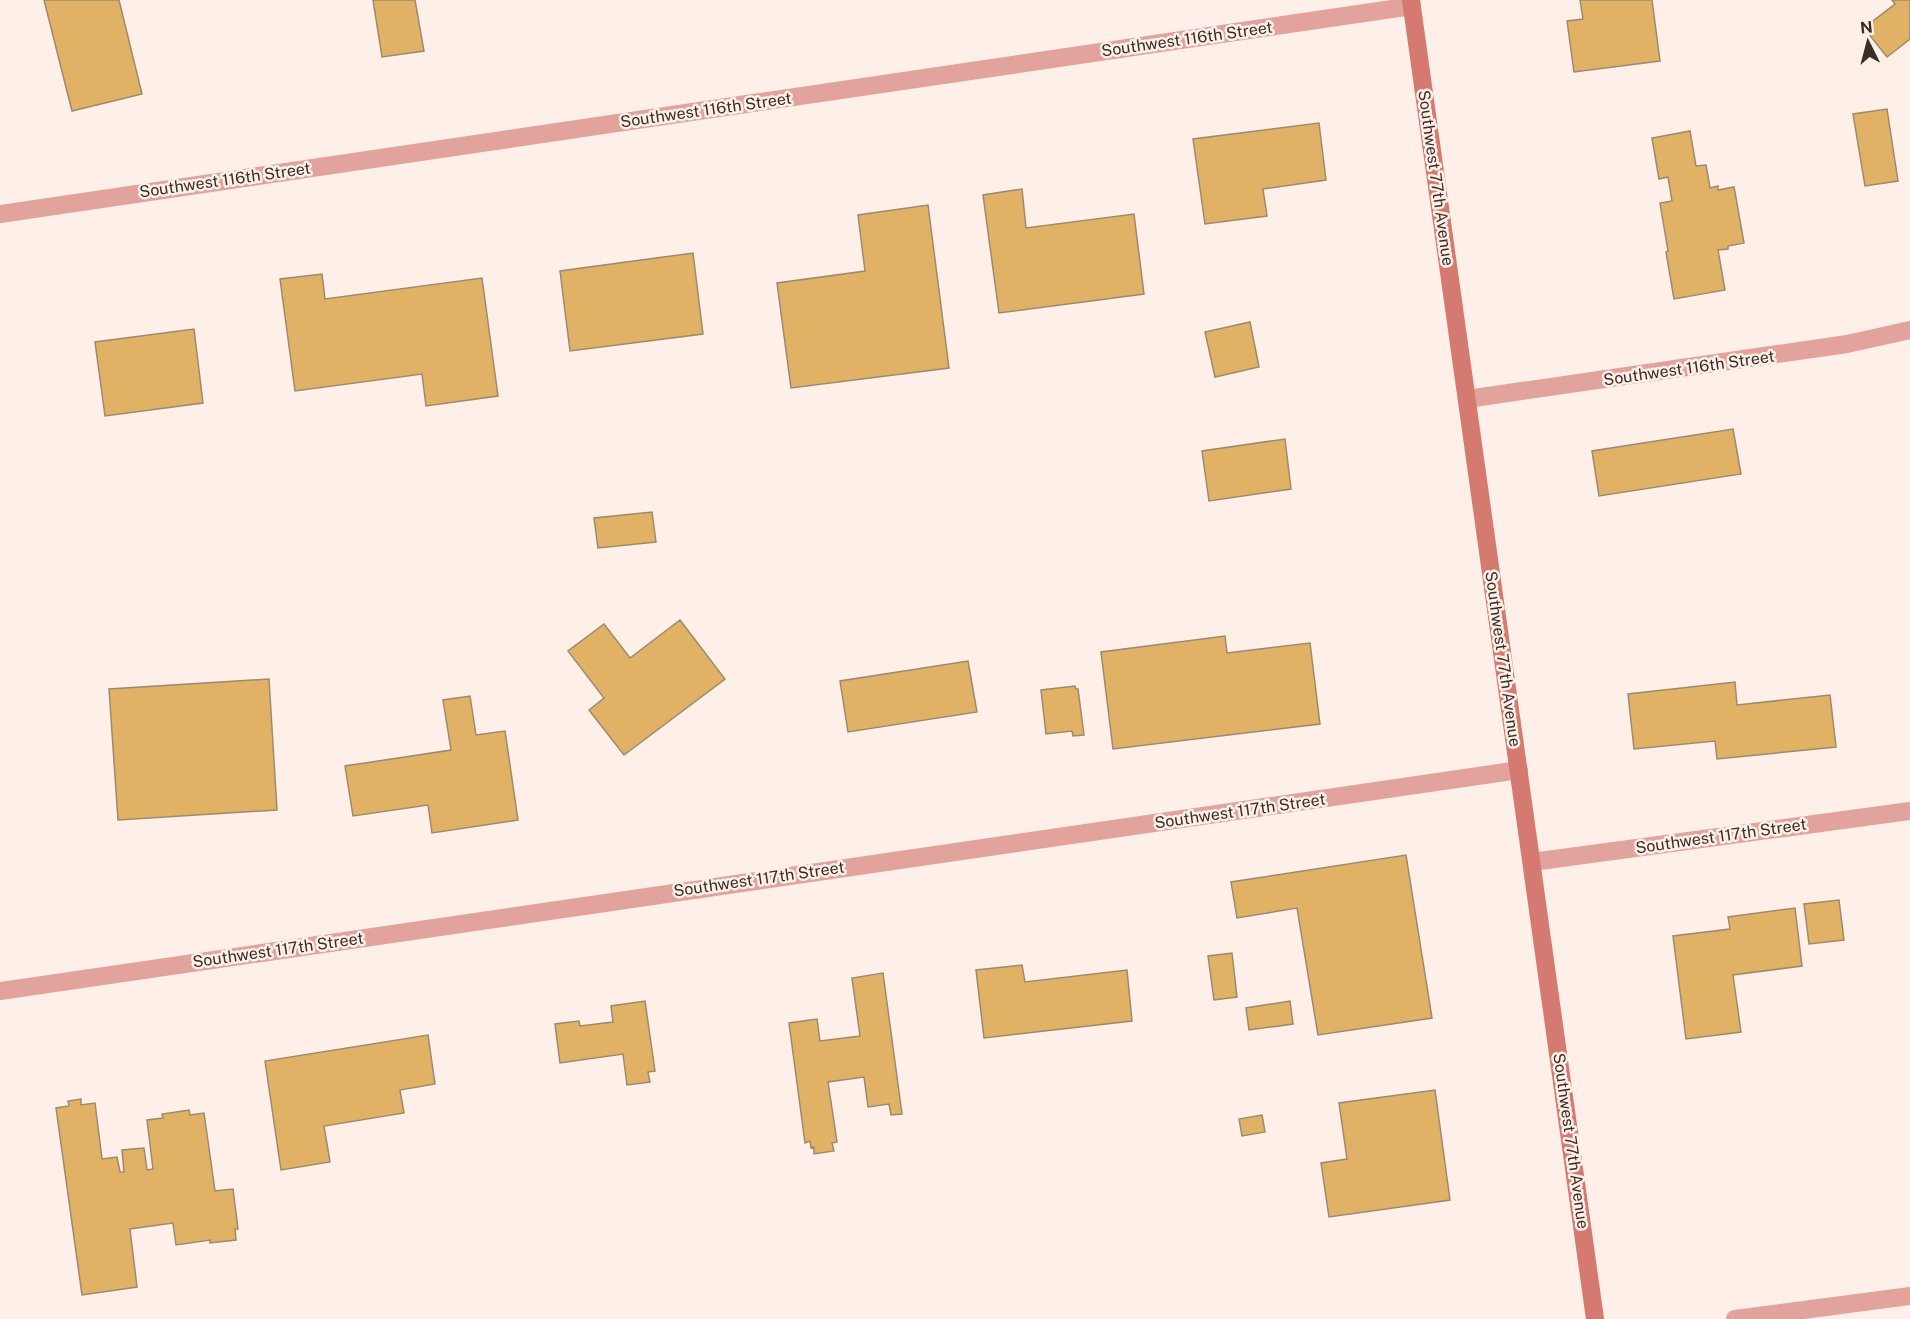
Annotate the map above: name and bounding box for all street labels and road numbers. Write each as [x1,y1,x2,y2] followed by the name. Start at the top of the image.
[1100,18,1274,60] street label: Southwest 116th Street
[619,89,793,131] street label: Southwest 116th Street
[1414,89,1458,267] street label: Southwest 77th Avenue
[138,159,312,201] street label: Southwest 116th Street
[1602,347,1776,389] street label: Southwest 116th Street
[1481,570,1525,748] street label: Southwest 77th Avenue
[1153,790,1327,832] street label: Southwest 117th Street
[1634,815,1808,857] street label: Southwest 117th Street
[672,858,846,900] street label: Southwest 117th Street
[191,929,365,971] street label: Southwest 117th Street
[1549,1052,1593,1230] street label: Southwest 77th Avenue

